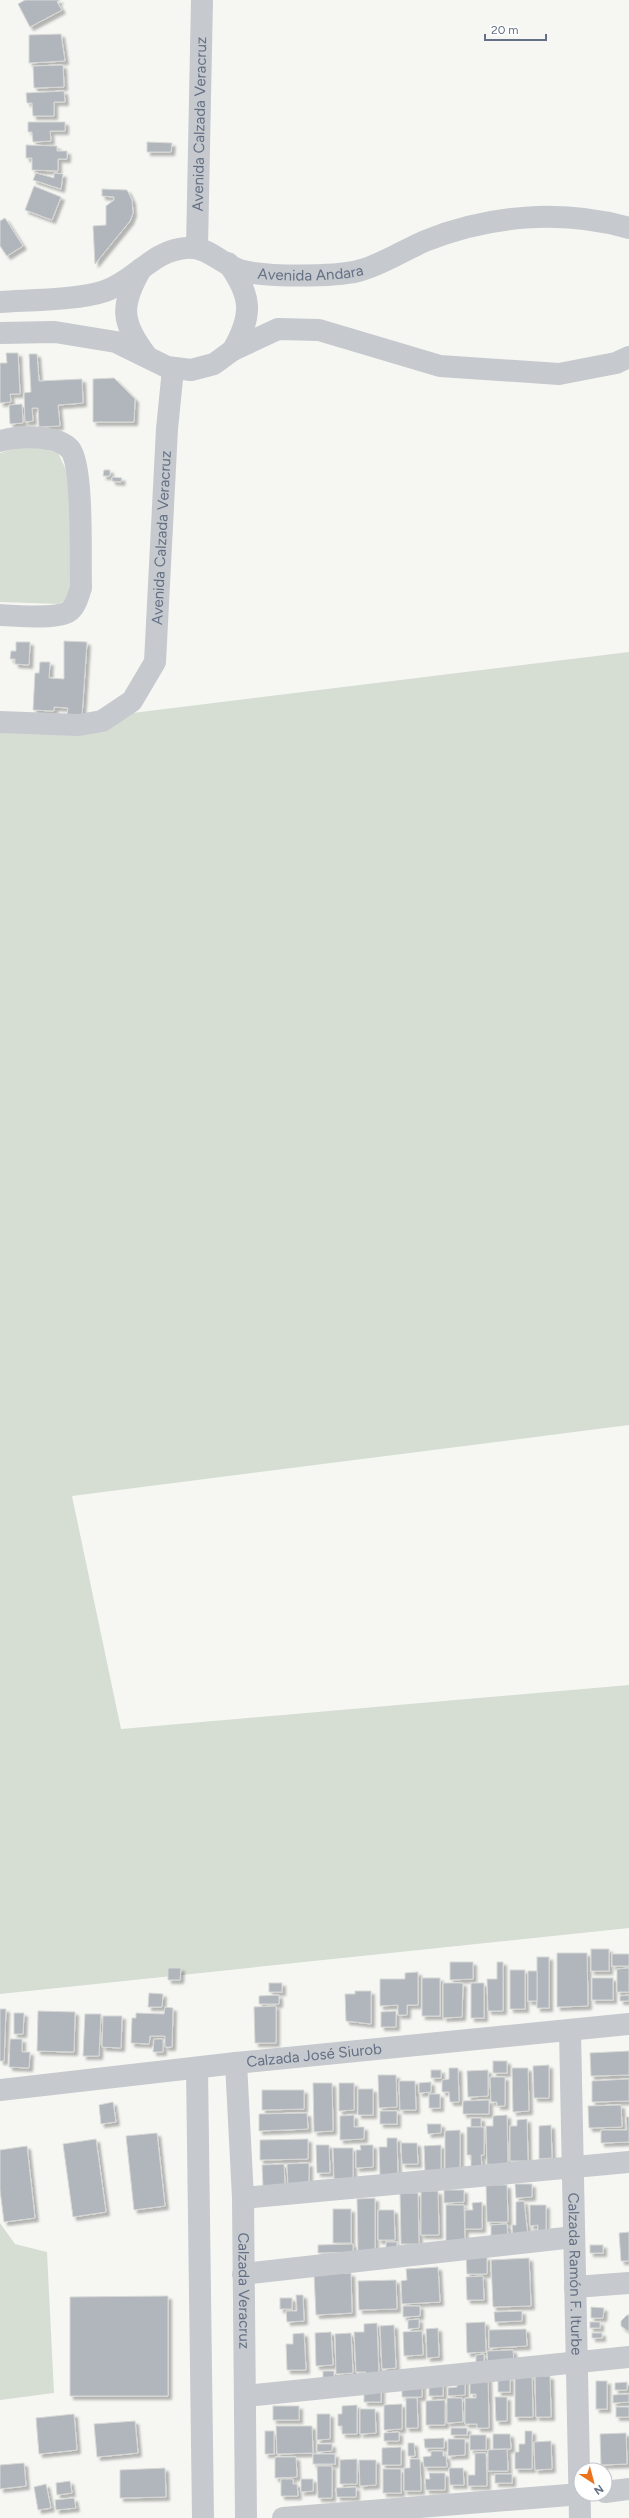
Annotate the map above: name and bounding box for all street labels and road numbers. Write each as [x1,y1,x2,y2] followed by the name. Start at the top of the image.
[189,37,210,211] street label: Avenida Calzada Veracruz
[257,261,365,285] street label: Avenida Andara
[148,450,175,626] street label: Avenida Calzada Veracruz
[246,2040,383,2071] street label: Calzada José Siurob
[564,2192,586,2356] street label: Calzada Ramón F. Iturbe
[234,2232,253,2349] street label: Calzada Veracruz

